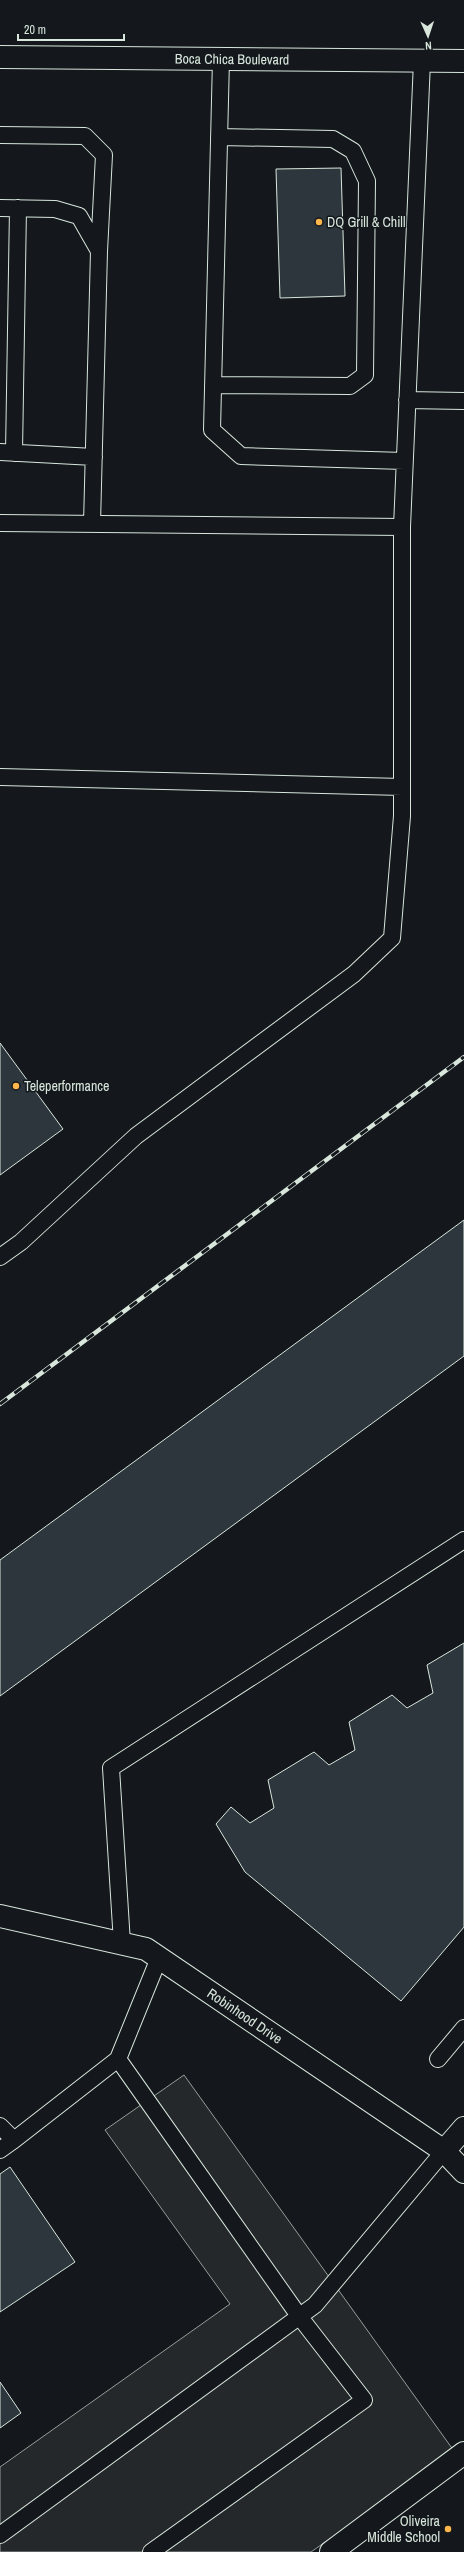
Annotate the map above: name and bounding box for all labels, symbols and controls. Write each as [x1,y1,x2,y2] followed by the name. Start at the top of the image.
[18,16,124,42] scale bar
[408,16,448,56] north arrow
[24,22,46,38] text: 20 m
[425,39,432,53] text: N
[175,50,289,68] street label: Boca Chica Boulevard
[327,213,405,231] place label: DQ Grill & Chill
[314,217,324,227] marker: DQ Grill & Chill
[24,1077,110,1095] place label: Teleperformance
[11,1081,21,1091] marker: Teleperformance
[204,1984,286,2048] street label: Robinhood Drive
[367,2512,441,2546] place label: Oliveira Middle School
[443,2524,453,2534] marker: Oliveira Middle School

